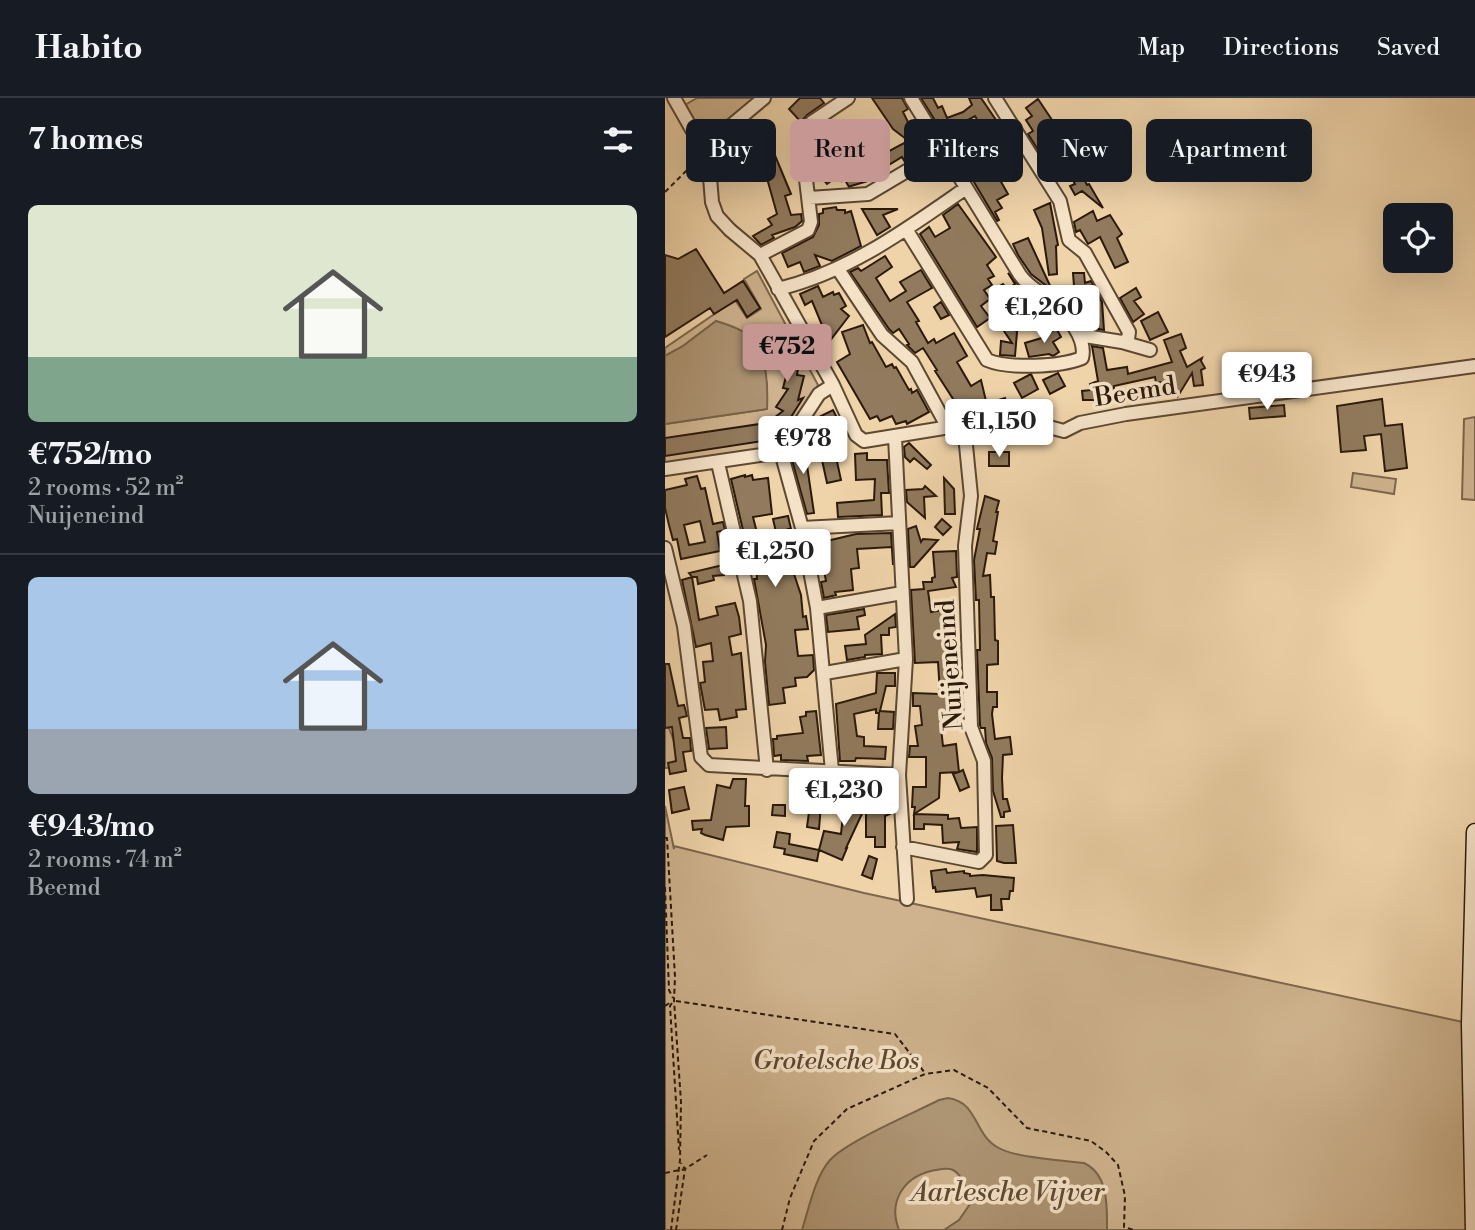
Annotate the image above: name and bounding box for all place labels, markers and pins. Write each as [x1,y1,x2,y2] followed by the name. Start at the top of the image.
[987,286,1101,345] pin: €1,260
[746,324,828,384] pin: €752
[1226,352,1308,412] pin: €943
[942,400,1056,459] pin: €1,150
[762,416,844,476] pin: €978
[718,530,832,589] pin: €1,250
[787,768,901,828] pin: €1,230

